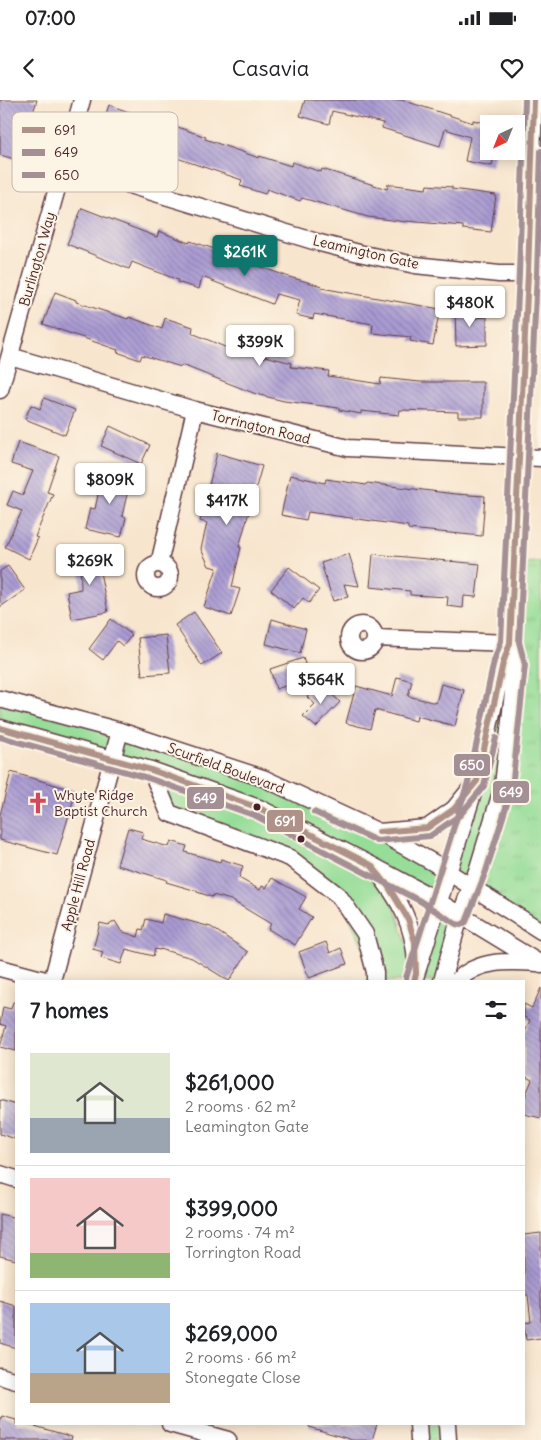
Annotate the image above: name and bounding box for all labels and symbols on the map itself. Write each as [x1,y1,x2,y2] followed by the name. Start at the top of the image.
[12,112,178,192] legend
[480,115,525,160] north arrow
[54,121,76,139] text: 691
[54,143,78,161] text: 649
[54,166,79,184] text: 650
[15,210,59,308] street label: Burlington Way
[311,231,421,273] street label: Leamington Gate
[210,234,280,277] pin: $261K
[435,286,505,328] pin: $480K
[225,324,295,367] pin: $399K
[210,406,312,448] street label: Torrington Road
[75,462,145,505] pin: $809K
[192,484,262,526] pin: $417K
[55,544,125,586] pin: $269K
[286,662,356,705] pin: $564K
[165,738,287,798] street label: Scurfield Boulevard
[453,753,491,777] line badge: 650
[459,756,485,774] text: 650
[492,780,530,804] line badge: 649
[499,783,523,801] text: 649
[54,786,148,820] place label: Whyte Ridge Baptist Church
[186,786,225,810] line badge: 649
[193,789,217,807] text: 649
[25,790,51,816] church icon: Whyte Ridge Baptist Church
[252,802,262,812] unlabelled marker
[266,809,304,833] line badge: 691
[274,812,296,830] text: 691
[296,834,306,844] unlabelled marker
[57,837,99,933] street label: Apple Hill Road

